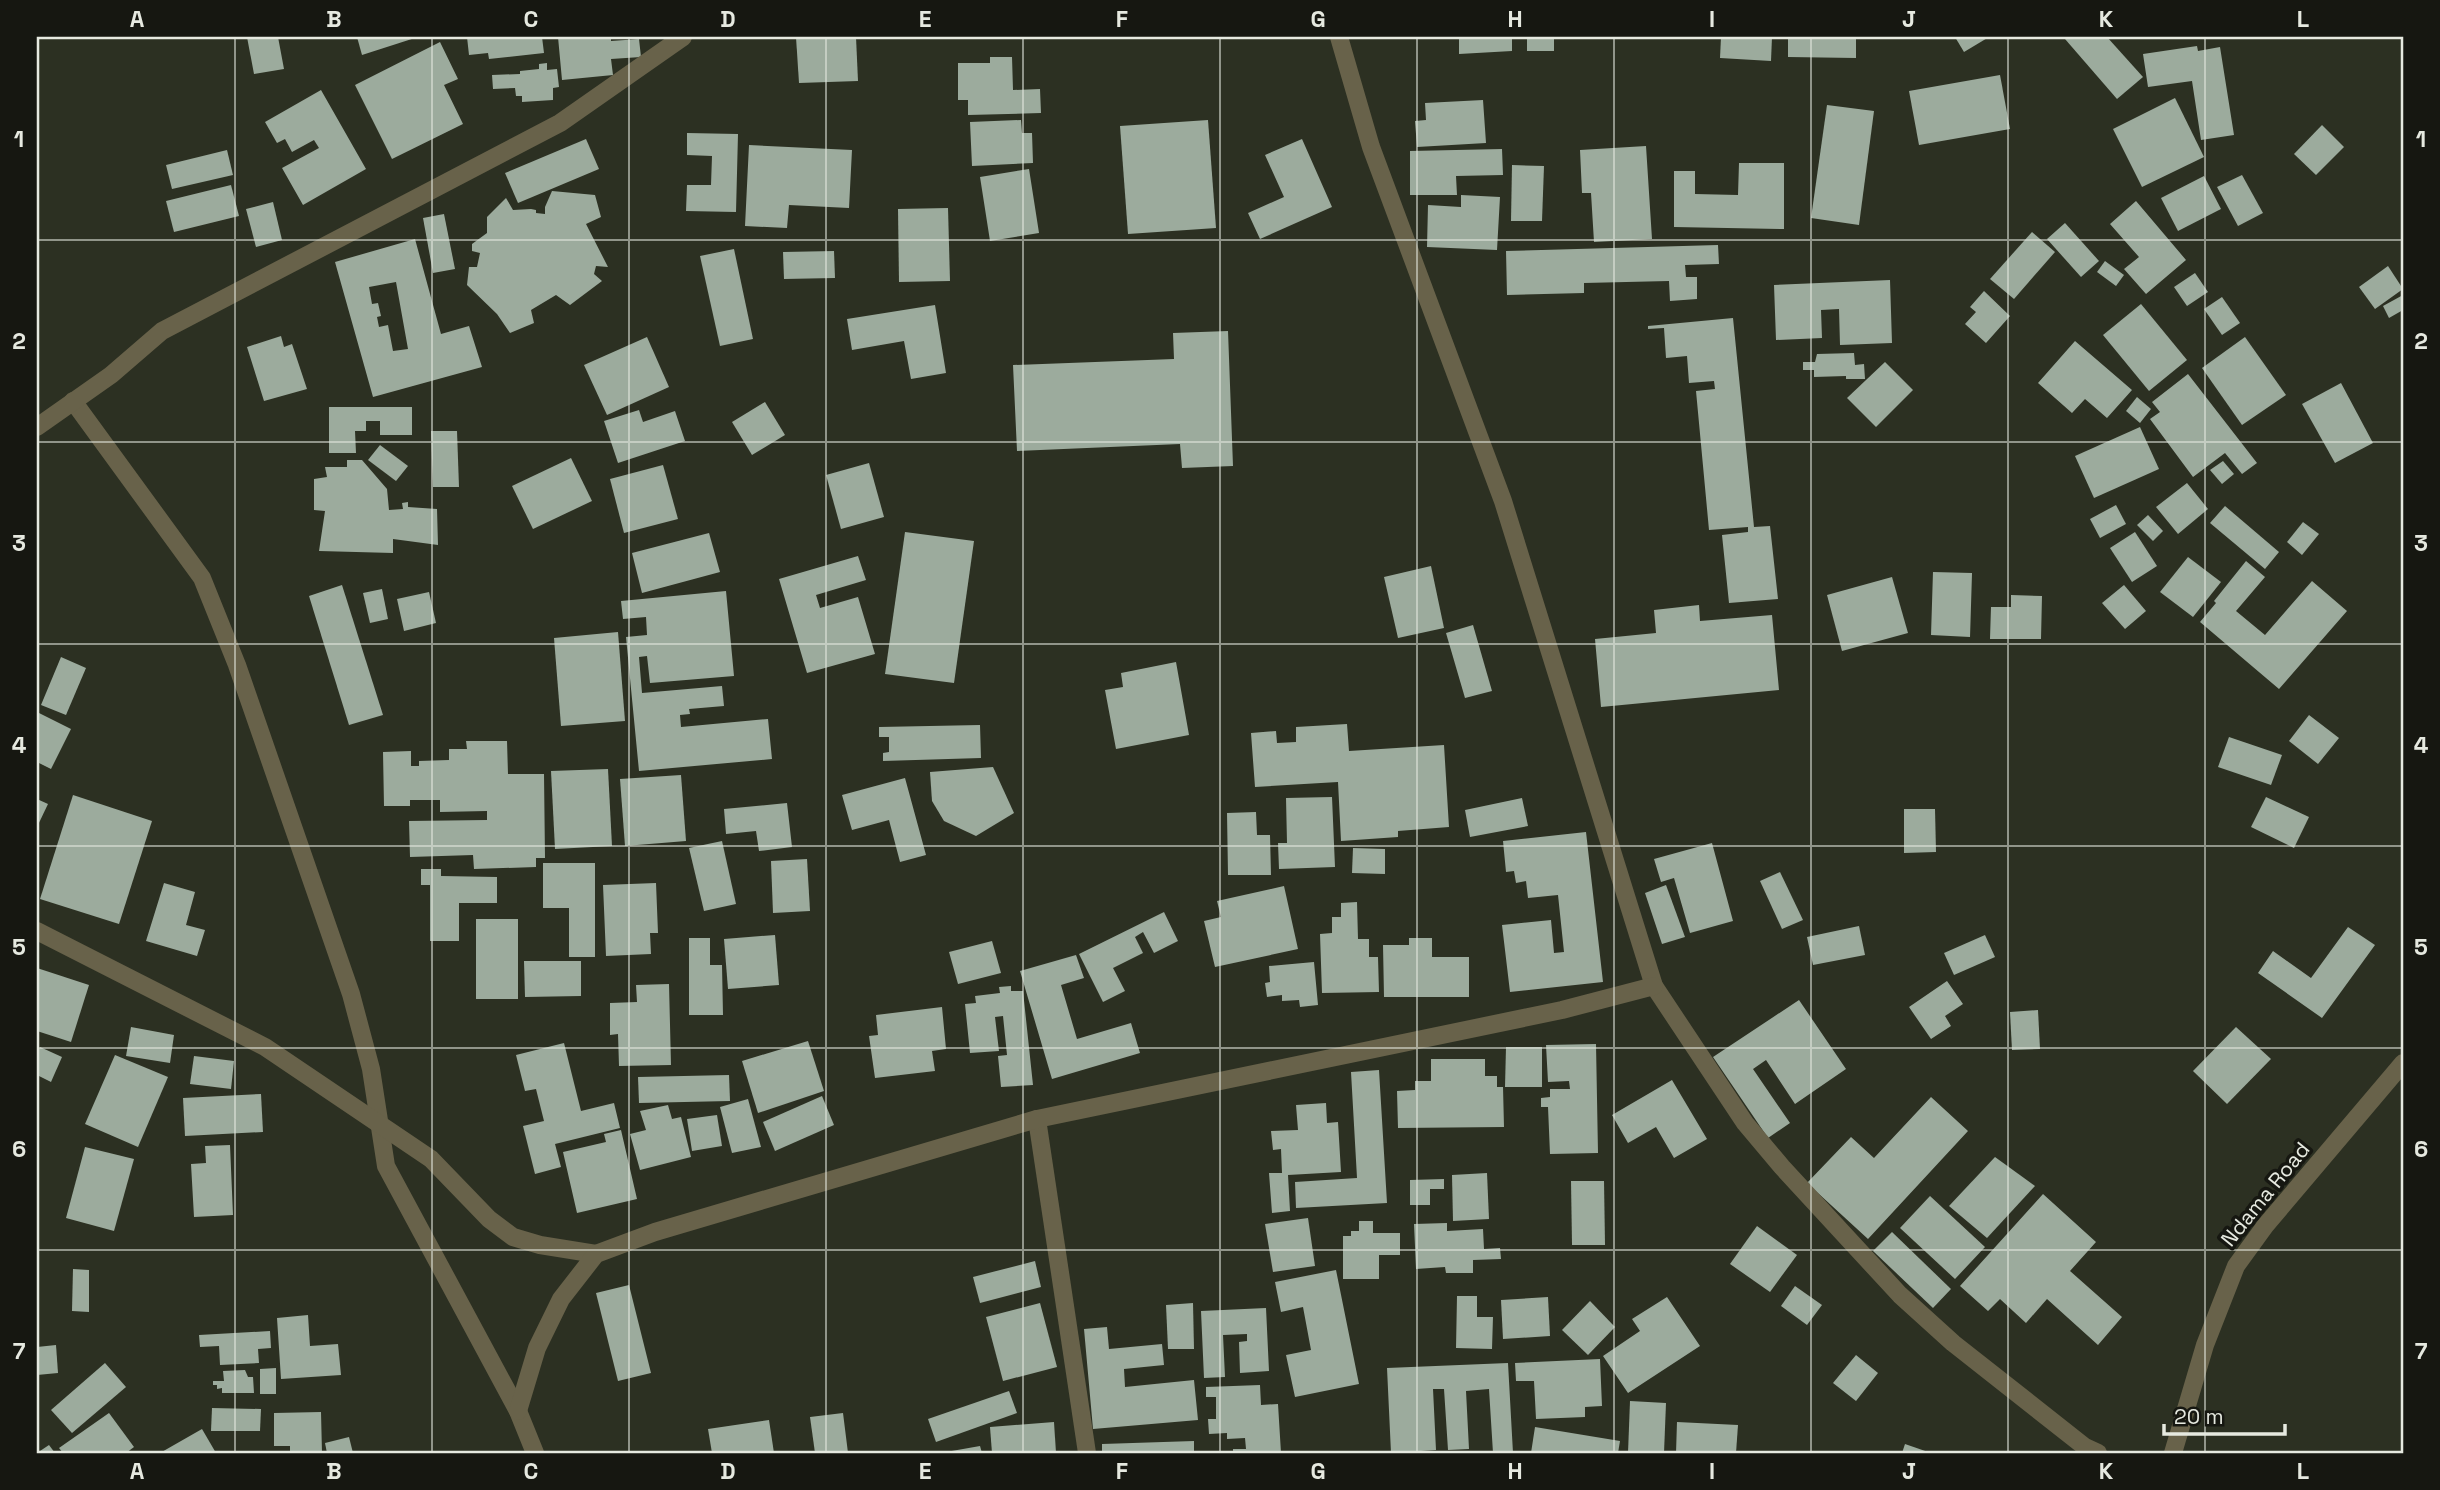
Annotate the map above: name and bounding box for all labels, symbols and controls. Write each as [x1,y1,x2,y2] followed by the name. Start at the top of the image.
[130,4,145,34] text: A
[326,4,342,34] text: B
[524,4,538,34] text: C
[720,4,736,34] text: D
[919,4,931,34] text: E
[1116,4,1128,34] text: F
[1310,4,1326,34] text: G
[1507,4,1523,34] text: H
[1709,4,1715,34] text: I
[1902,4,1916,34] text: J
[2099,4,2114,34] text: K
[2297,4,2309,34] text: L
[14,124,24,154] text: 1
[2416,124,2426,154] text: 1
[12,326,26,356] text: 2
[2414,326,2428,356] text: 2
[12,528,26,558] text: 3
[2414,528,2428,558] text: 3
[12,730,27,760] text: 4
[2414,730,2429,760] text: 4
[12,932,26,962] text: 5
[2414,932,2428,962] text: 5
[12,1134,26,1164] text: 6
[2414,1134,2428,1164] text: 6
[2215,1136,2315,1252] street label: Ndama Road
[13,1336,26,1366] text: 7
[2415,1336,2428,1366] text: 7
[2164,1392,2284,1436] scale bar
[2174,1403,2224,1430] text: 20 m
[130,1456,145,1486] text: A
[326,1456,342,1486] text: B
[524,1456,538,1486] text: C
[720,1456,736,1486] text: D
[919,1456,931,1486] text: E
[1116,1456,1128,1486] text: F
[1310,1456,1326,1486] text: G
[1507,1456,1523,1486] text: H
[1709,1456,1715,1486] text: I
[1902,1456,1916,1486] text: J
[2099,1456,2114,1486] text: K
[2297,1456,2309,1486] text: L

